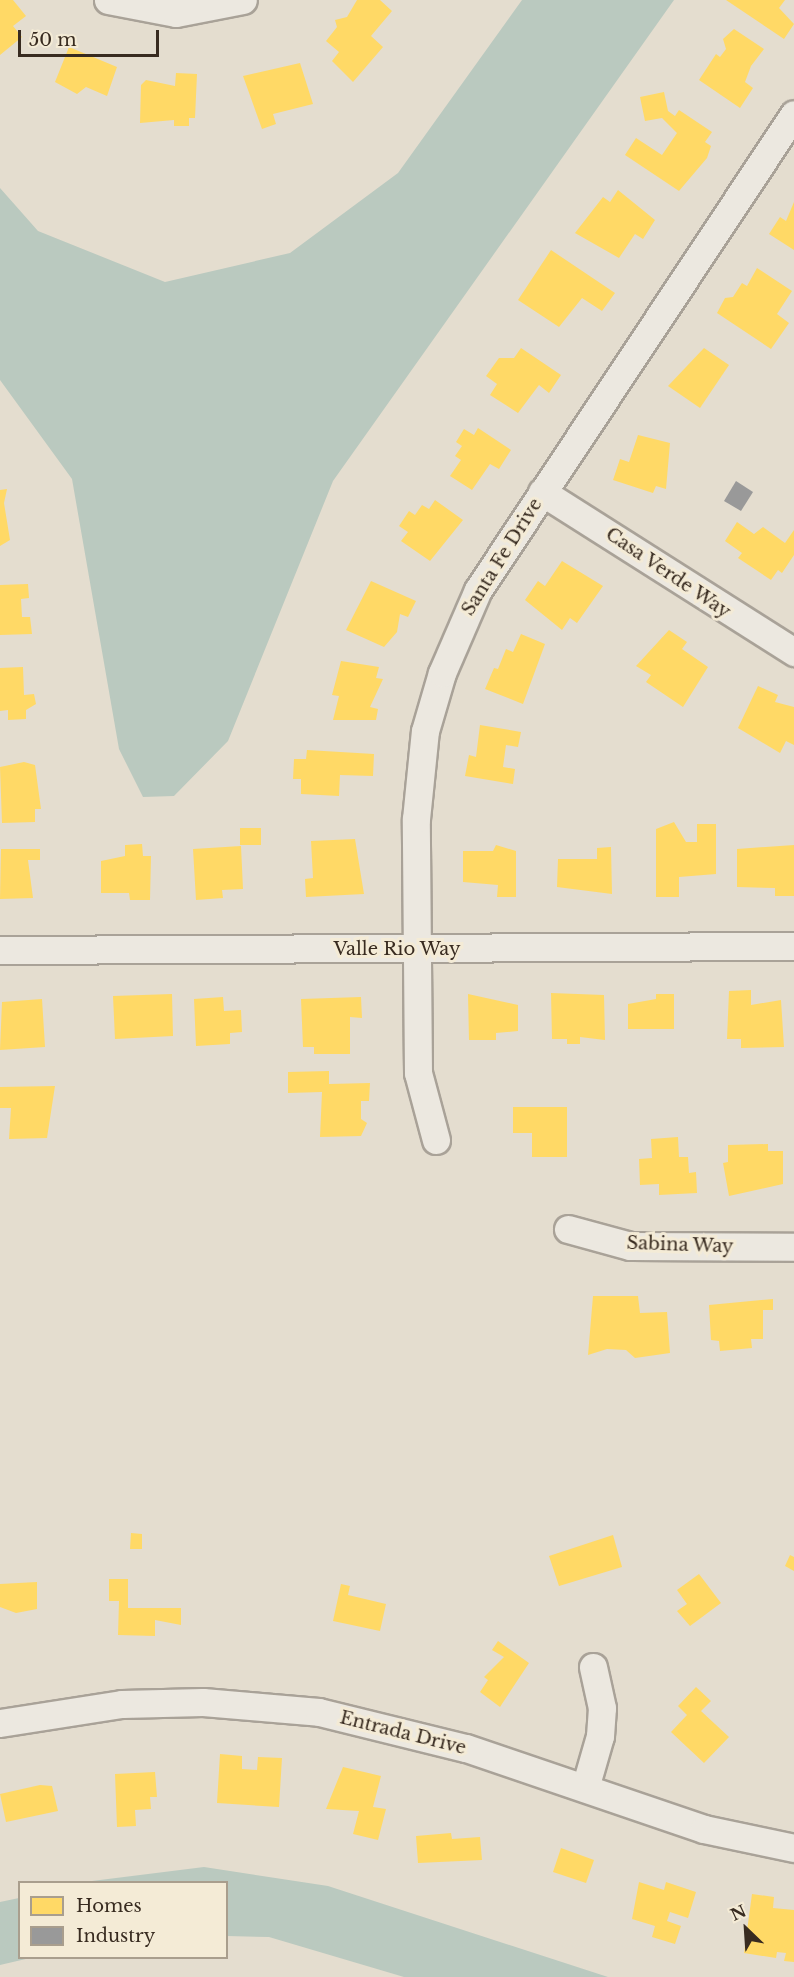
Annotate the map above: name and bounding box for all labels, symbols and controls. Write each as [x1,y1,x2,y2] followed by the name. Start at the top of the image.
[21,18,162,56] scale bar
[29,29,77,51] text: 50 m
[457,494,547,620] street label: Santa Fe Drive
[601,523,735,623] street label: Casa Verde Way
[333,938,461,960] street label: Valle Rio Way
[626,1232,734,1258] street label: Sabina Way
[338,1707,468,1759] street label: Entrada Drive
[18,1881,228,1959] legend
[76,1895,142,1917] text: Homes
[716,1899,776,1959] north arrow
[727,1900,749,1925] text: N
[76,1925,155,1947] text: Industry

